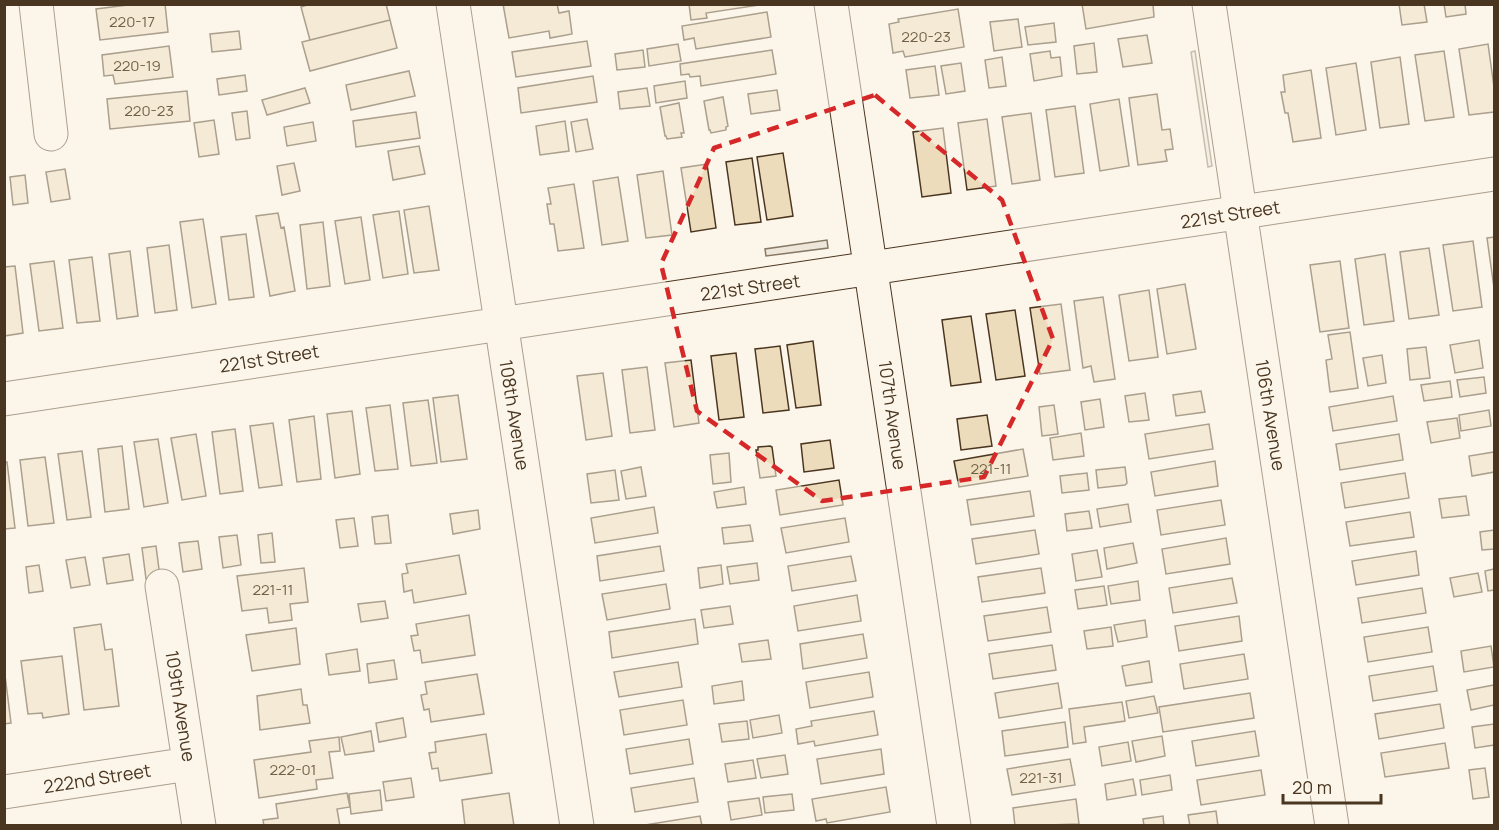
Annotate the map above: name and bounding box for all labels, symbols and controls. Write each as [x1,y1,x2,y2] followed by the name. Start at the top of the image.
[109,11,155,32] house number: 220-17
[901,26,951,47] house number: 220-23
[113,55,161,76] house number: 220-19
[124,100,174,121] house number: 220-23
[1178,194,1282,234] street label: 221st Street
[698,268,802,306] street label: 221st Street
[217,338,321,378] street label: 221st Street
[494,358,536,472] street label: 108th Avenue
[1250,358,1292,472] street label: 106th Avenue
[873,359,913,471] street label: 107th Avenue
[971,458,1011,479] house number: 221-11
[253,579,293,600] house number: 221-11
[160,649,202,763] street label: 109th Avenue
[42,758,152,798] street label: 222nd Street
[270,759,316,780] house number: 222-01
[1019,767,1063,788] house number: 221-31
[1283,767,1380,805] scale bar
[1292,775,1332,799] text: 20 m

